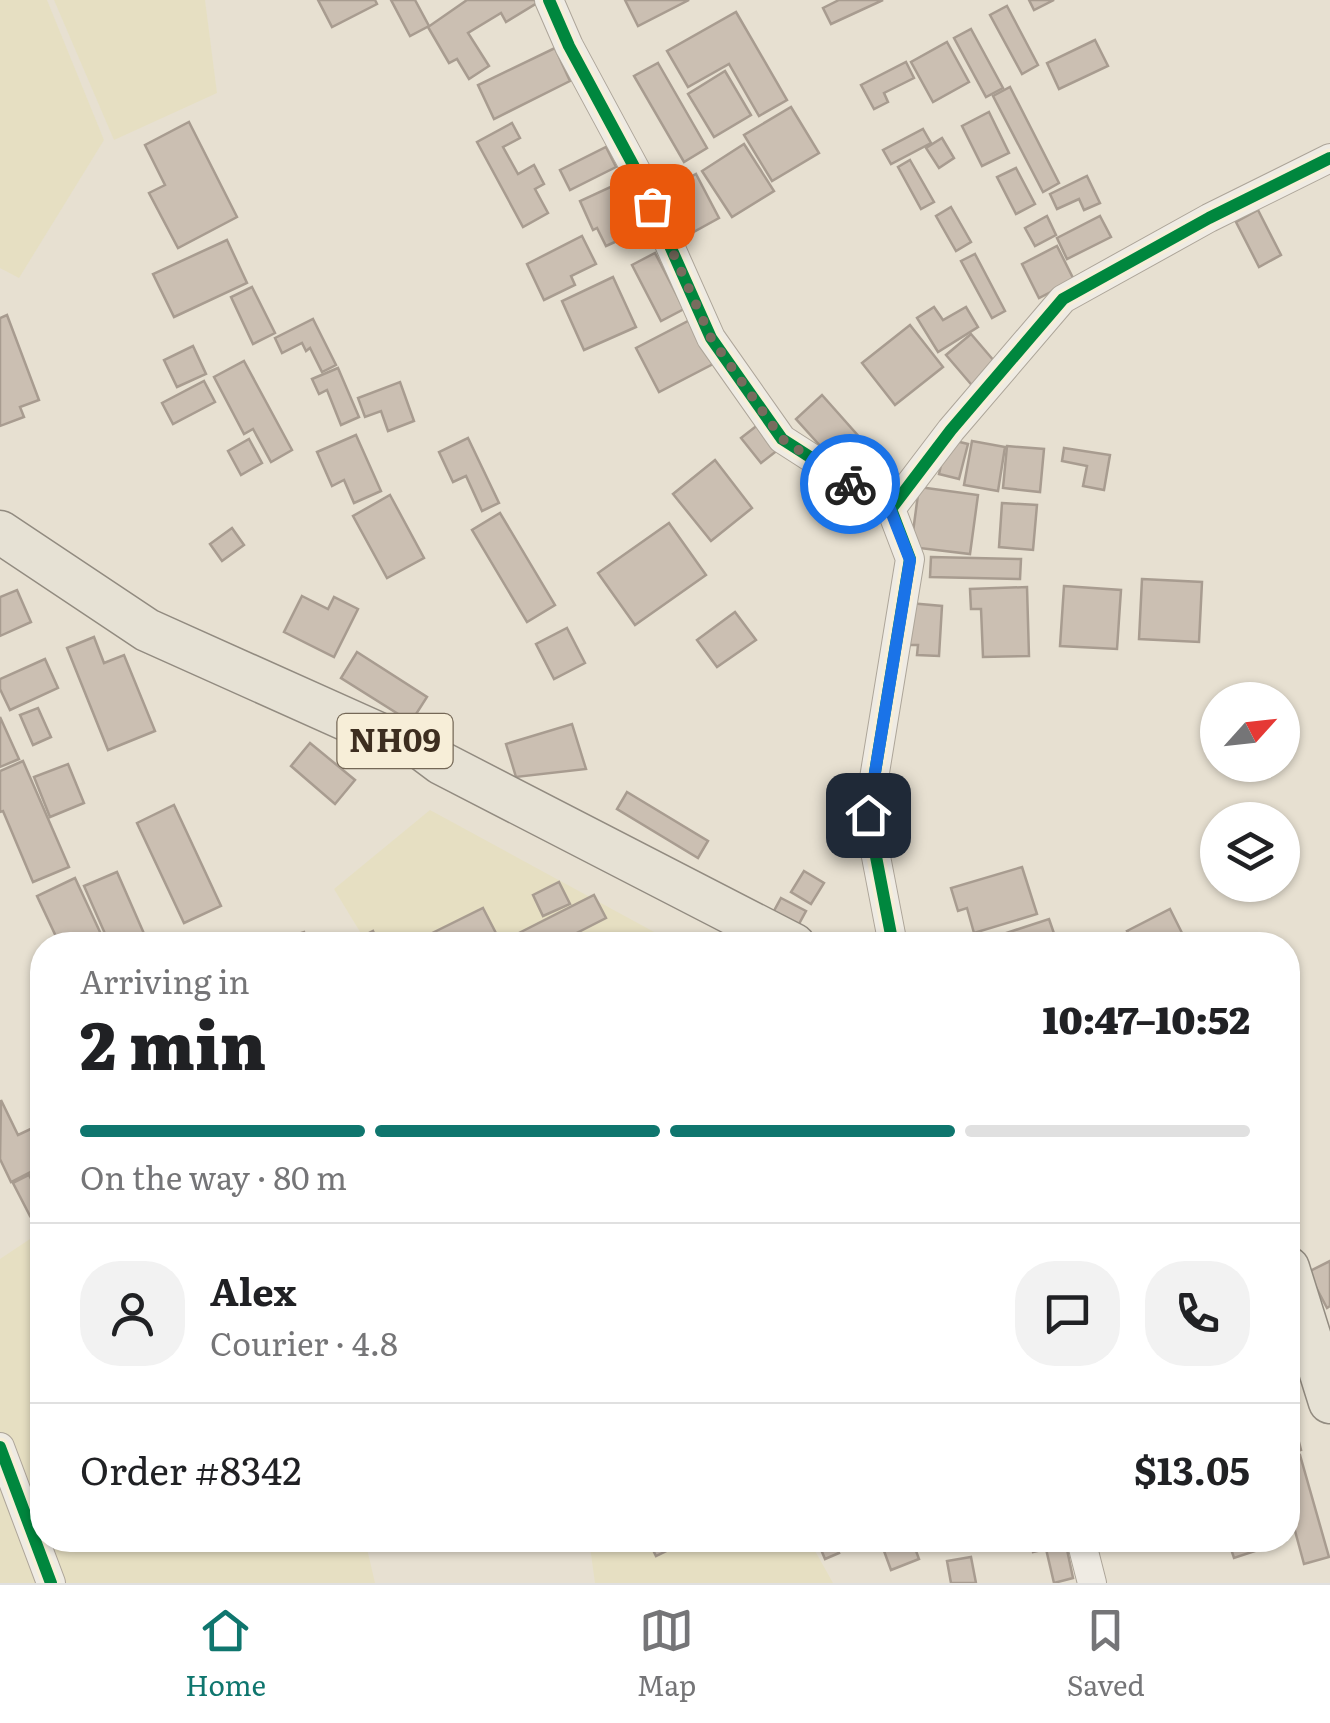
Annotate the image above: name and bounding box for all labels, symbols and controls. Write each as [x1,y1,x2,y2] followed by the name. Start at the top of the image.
[610,164,695,249] pin
[625,179,680,234] icon: bag
[800,434,900,534] courier
[823,457,878,512] icon: bike
[1200,682,1300,782] north arrow
[1200,682,1300,902] map controls
[338,714,452,768] road number: NH09
[826,773,911,858] pin
[841,788,896,843] icon: home
[1200,802,1300,902] button: layers
[80,956,250,1004] text: Arriving in
[1043,989,1250,1046] text: 10:47–10:52
[80,993,266,1090] text: 2 min
[80,1152,347,1200] text: On the way · 80 m
[80,1261,185,1366] button: person
[210,1261,296,1318] text: Alex
[1015,1261,1120,1366] button: chat
[1145,1261,1250,1366] button: phone
[210,1318,398,1366] text: Courier · 4.8
[80,1440,301,1497] text: Order #8342
[1134,1440,1250,1497] text: $13.05
[185,1603,266,1705] tab: Home
[637,1603,696,1705] tab: Map
[1067,1603,1145,1705] tab: Saved

